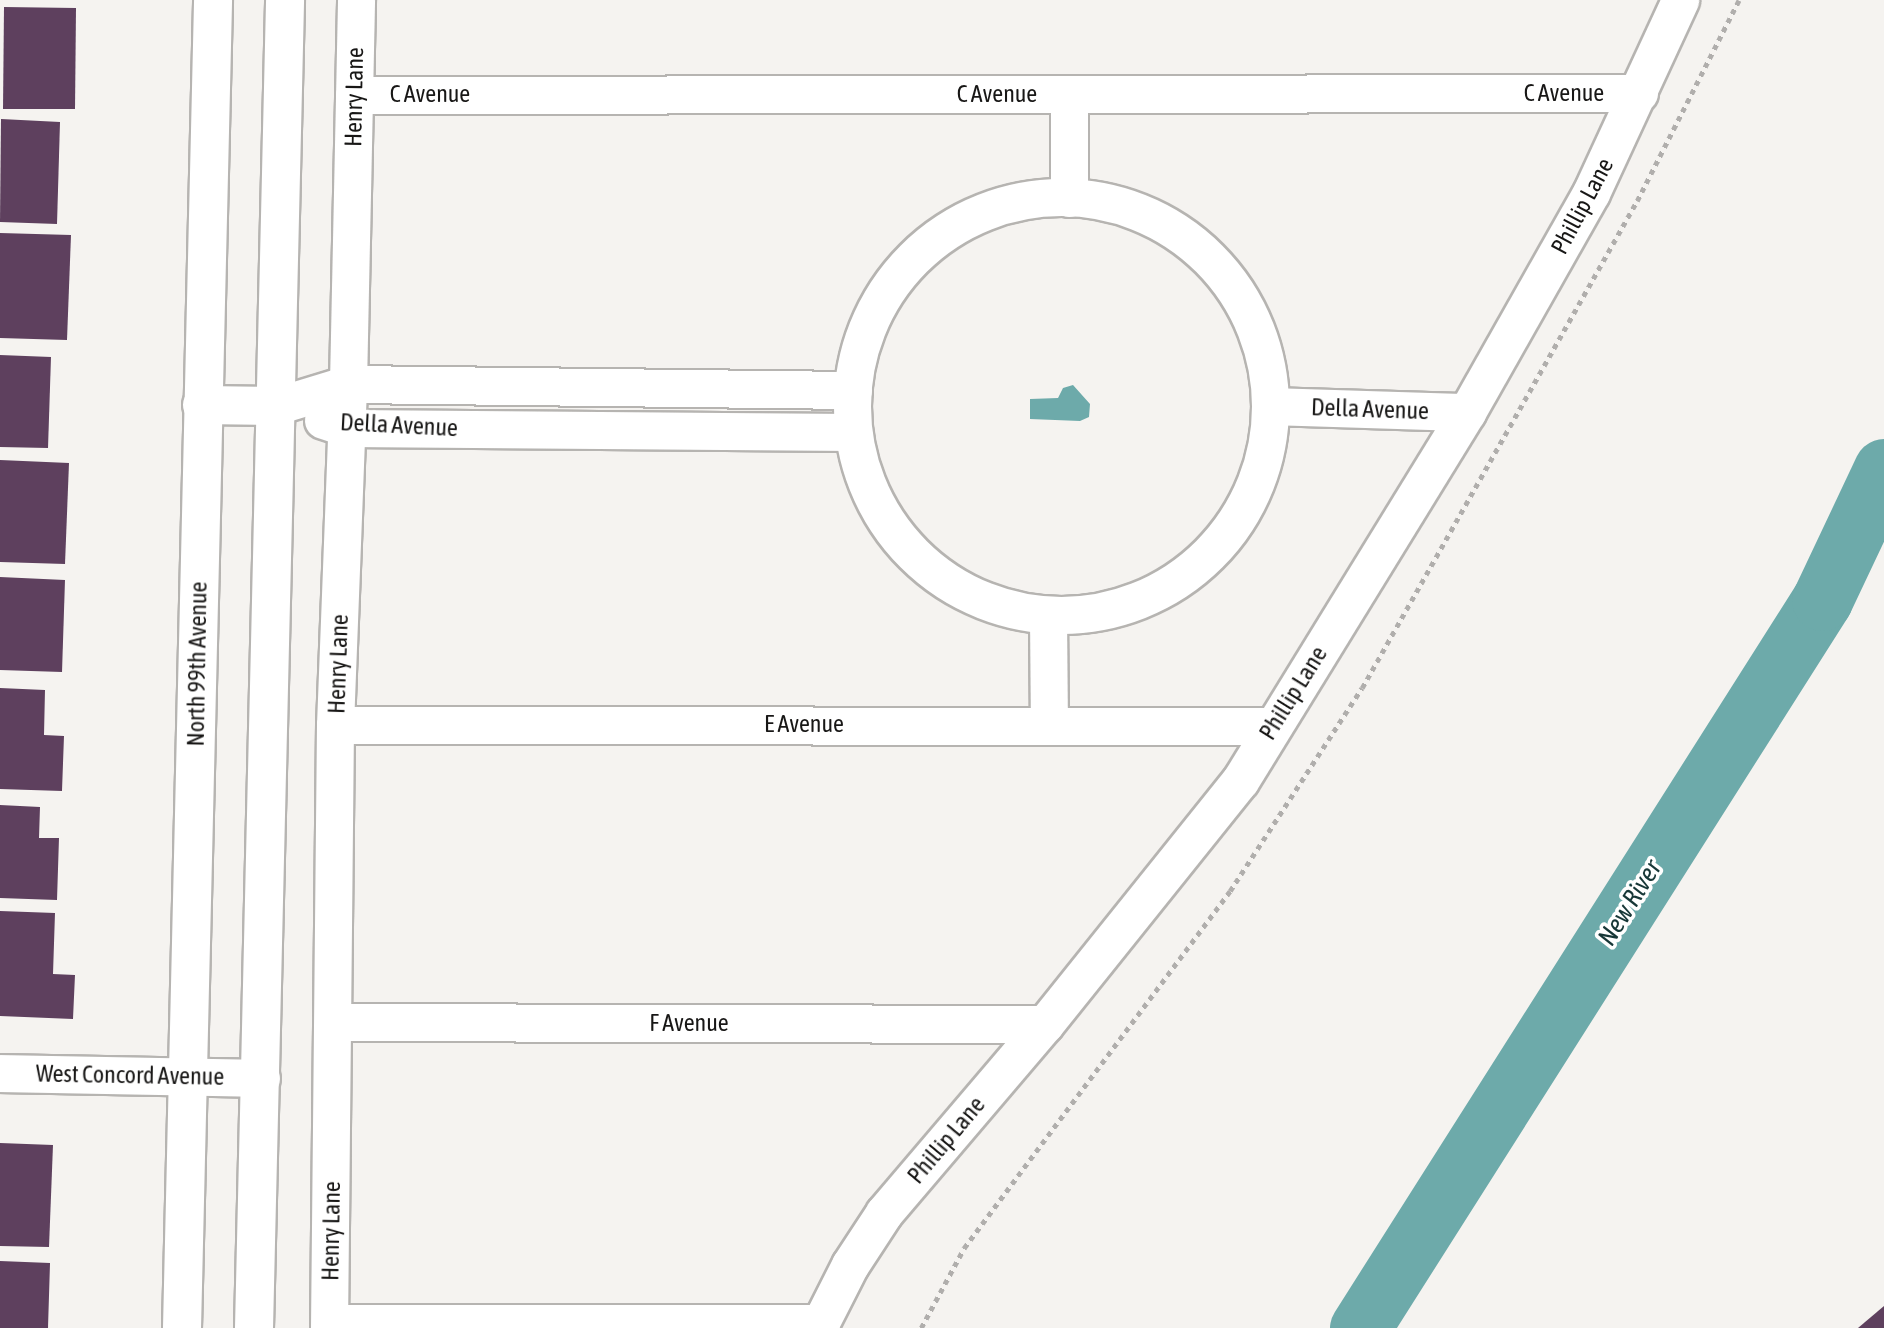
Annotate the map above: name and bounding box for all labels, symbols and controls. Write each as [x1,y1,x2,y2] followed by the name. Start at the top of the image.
[339,47,369,147] street label: Henry Lane
[1524,79,1604,107] street label: C Avenue
[390,80,470,108] street label: C Avenue
[957,80,1037,108] street label: C Avenue
[1545,153,1619,259] street label: Phillip Lane
[1311,393,1429,425] street label: Della Avenue
[339,408,459,442] street label: Della Avenue
[181,581,213,747] street label: North 99th Avenue
[322,614,354,714] street label: Henry Lane
[1253,641,1333,745] street label: Phillip Lane
[764,710,844,738] street label: E Avenue
[1592,855,1668,951] water label: New River
[649,1009,729,1037] street label: F Avenue
[36,1059,224,1091] street label: West Concord Avenue
[901,1091,991,1189] street label: Phillip Lane
[316,1181,346,1281] street label: Henry Lane

